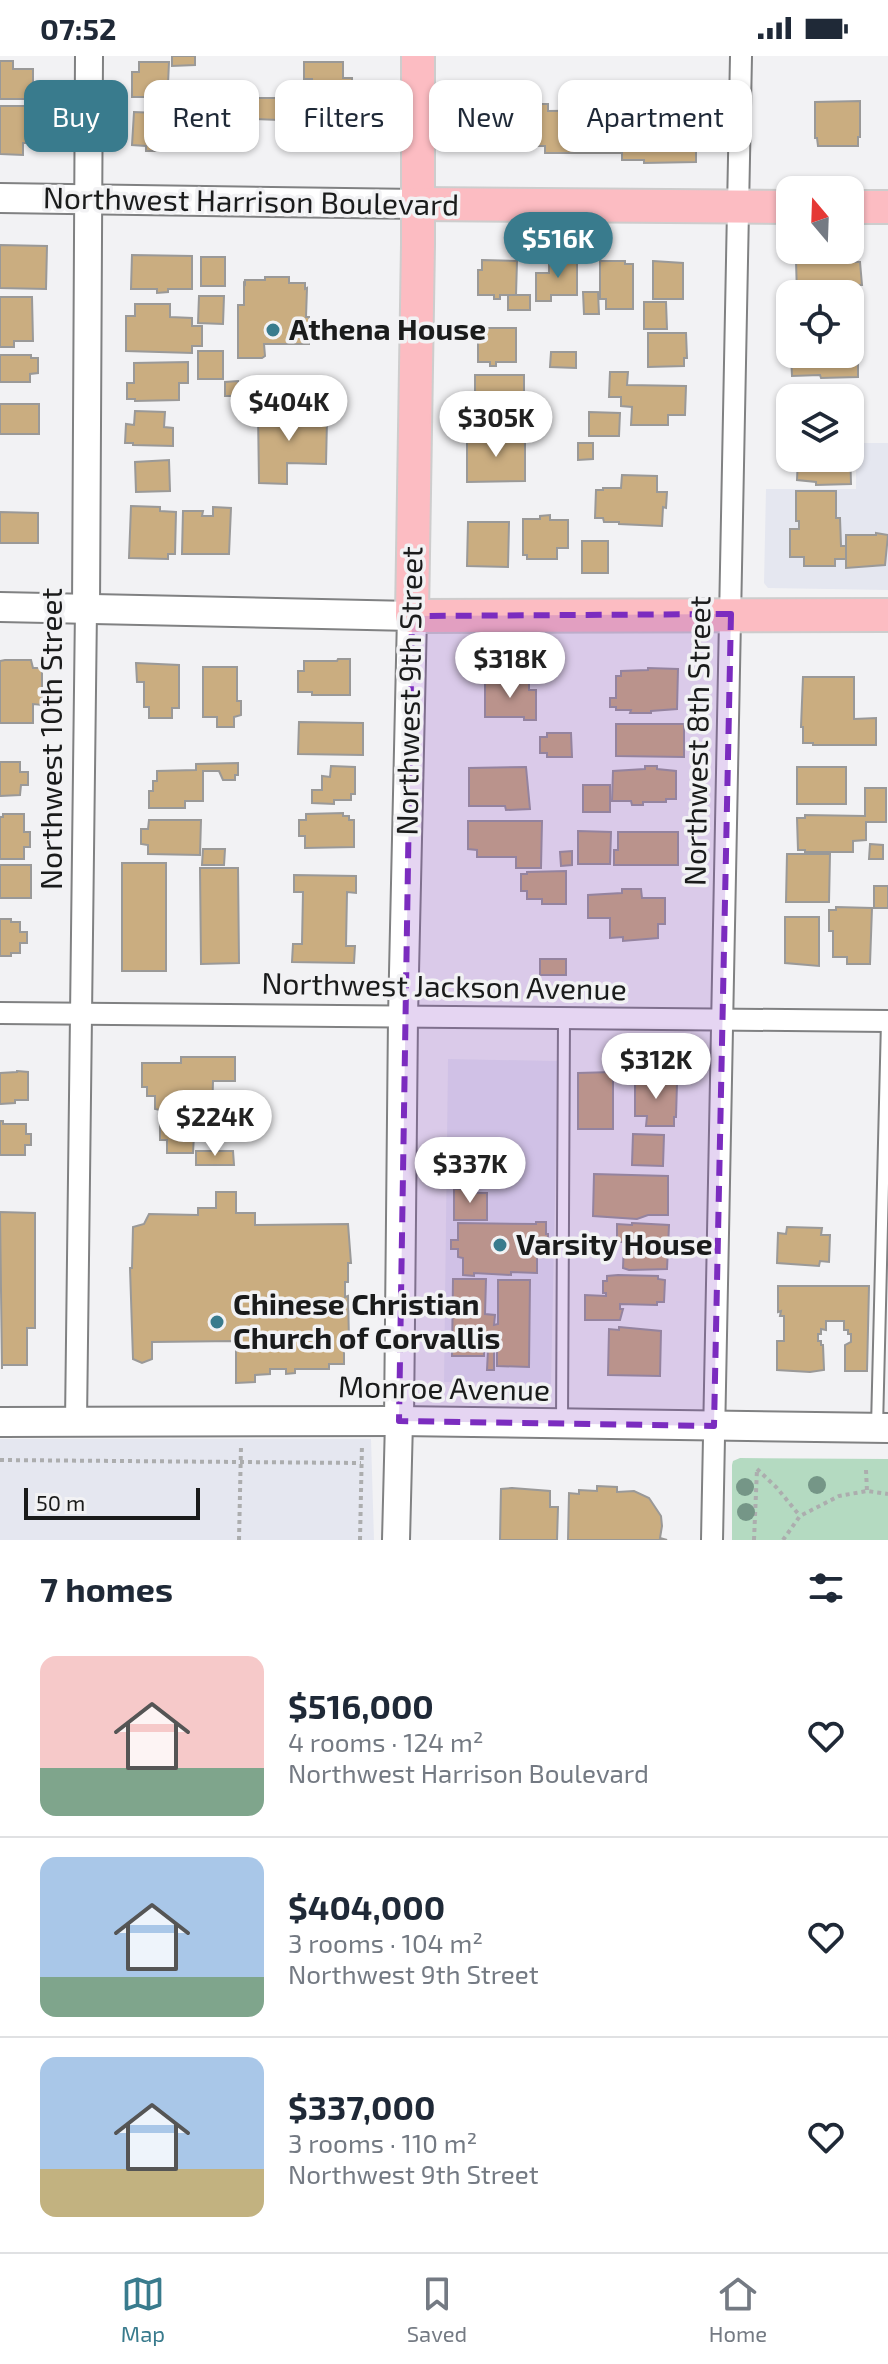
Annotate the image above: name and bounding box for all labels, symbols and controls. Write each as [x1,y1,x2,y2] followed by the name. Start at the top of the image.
[40,10,116,46] text: 07:52
[24,80,128,152] chip: Buy
[144,80,259,152] chip: Rent
[275,80,413,152] chip: Filters
[429,80,542,152] chip: New
[558,80,752,152] chip: Apartment
[776,176,864,264] north arrow
[776,176,864,472] map controls
[43,178,460,222] street label: Northwest Harrison Boulevard
[502,212,614,280] pin: $516K
[522,222,594,253] text: $516K
[776,280,864,368] button: locate
[289,310,486,346] place label: Athena House
[264,321,282,339] marker: Athena House
[233,375,345,443] pin: $404K
[776,384,864,472] button: layers
[248,385,330,416] text: $404K
[440,391,552,459] pin: $305K
[457,401,535,432] text: $305K
[387,546,429,836] street label: Northwest 9th Street
[32,588,68,890] street label: Northwest 10th Street
[675,596,717,886] street label: Northwest 8th Street
[454,632,566,700] pin: $318K
[473,642,547,673] text: $318K
[261,964,627,1006] street label: Northwest Jackson Avenue
[600,1033,712,1101] pin: $312K
[620,1043,692,1074] text: $312K
[159,1090,271,1158] pin: $224K
[176,1100,254,1131] text: $224K
[414,1137,526,1205] pin: $337K
[433,1147,507,1178] text: $337K
[516,1225,713,1262] place label: Varsity House
[491,1236,509,1254] marker: Varsity House
[233,1285,500,1355] place label: Chinese Christian Church of Corvallis
[208,1313,226,1331] marker: Chinese Christian Church of Corvallis
[338,1367,550,1407] street label: Monroe Avenue
[24,1484,200,1520] scale bar
[36,1489,85,1515] text: 50 m
[804,1566,848,1610] icon: filters
[40,1568,173,1609] text: 7 homes
[288,1685,434,1726] text: $516,000
[104,1688,200,1784] icon: home
[804,1714,848,1758] icon: heart
[288,1726,483,1757] text: 4 rooms · 124 m²
[288,1757,649,1788] text: Northwest Harrison Boulevard
[288,1886,445,1927] text: $404,000
[104,1889,200,1985] icon: home
[804,1915,848,1959] icon: heart
[288,1927,483,1958] text: 3 rooms · 104 m²
[288,1958,539,1989] text: Northwest 9th Street
[288,2086,435,2127] text: $337,000
[104,2089,200,2185] icon: home
[804,2115,848,2159] icon: heart
[288,2127,477,2158] text: 3 rooms · 110 m²
[288,2158,539,2189] text: Northwest 9th Street
[121,2272,165,2346] tab: Map
[407,2272,467,2346] tab: Saved
[709,2272,767,2346] tab: Home

